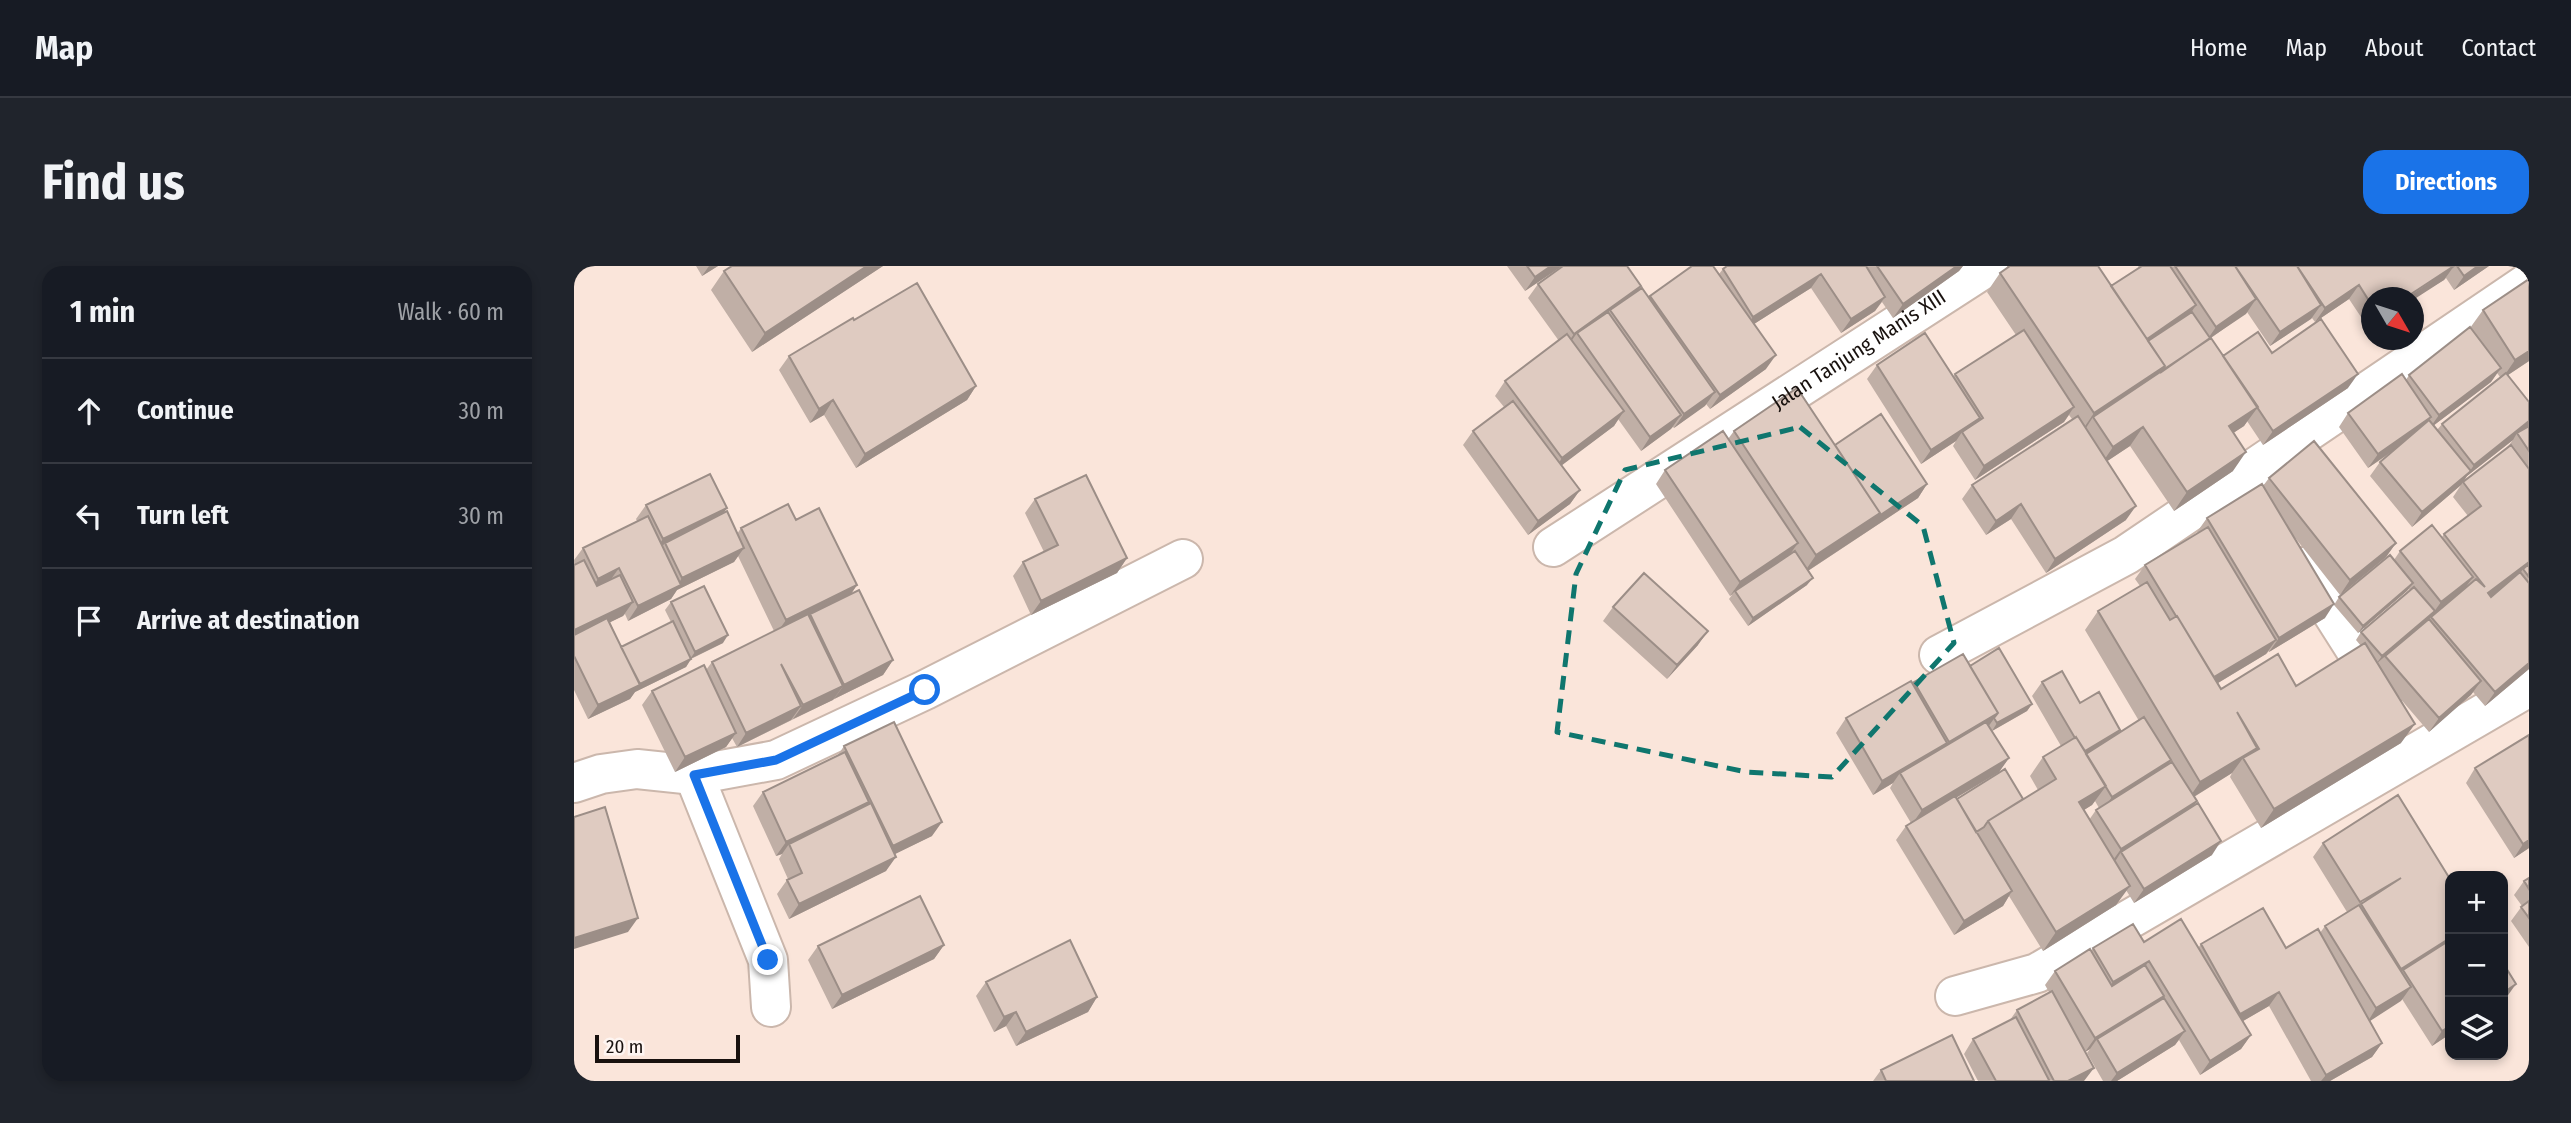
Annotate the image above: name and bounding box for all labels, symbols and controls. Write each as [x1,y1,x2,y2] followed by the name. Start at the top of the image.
[35,28,93,68] text: Map
[2190,34,2247,62] text: Home
[2285,34,2327,62] text: Map
[2365,34,2423,62] text: About
[2461,34,2536,62] text: Contact
[2363,150,2529,214] button: Directions
[42,153,185,212] text: Find us
[1767,284,1951,415] street label: Jalan Tanjung Manis XIII
[2361,287,2424,350] north arrow
[70,294,135,330] text: 1 min
[397,298,504,326] text: Walk · 60 m
[70,392,108,430] icon: ahead
[137,395,234,426] text: Continue
[459,397,504,425] text: 30 m
[70,497,108,535] icon: left
[137,500,229,531] text: Turn left
[459,502,504,530] text: 30 m
[70,602,108,640] icon: arrive
[137,605,360,636] text: Arrive at destination
[909,674,940,705] route start
[2445,871,2508,1060] map controls
[2445,871,2508,934] button: +
[2445,934,2508,997] button: −
[752,944,783,975] route end
[2445,997,2508,1060] button: layers
[595,1032,740,1064] scale bar
[606,1035,643,1058] text: 20 m

